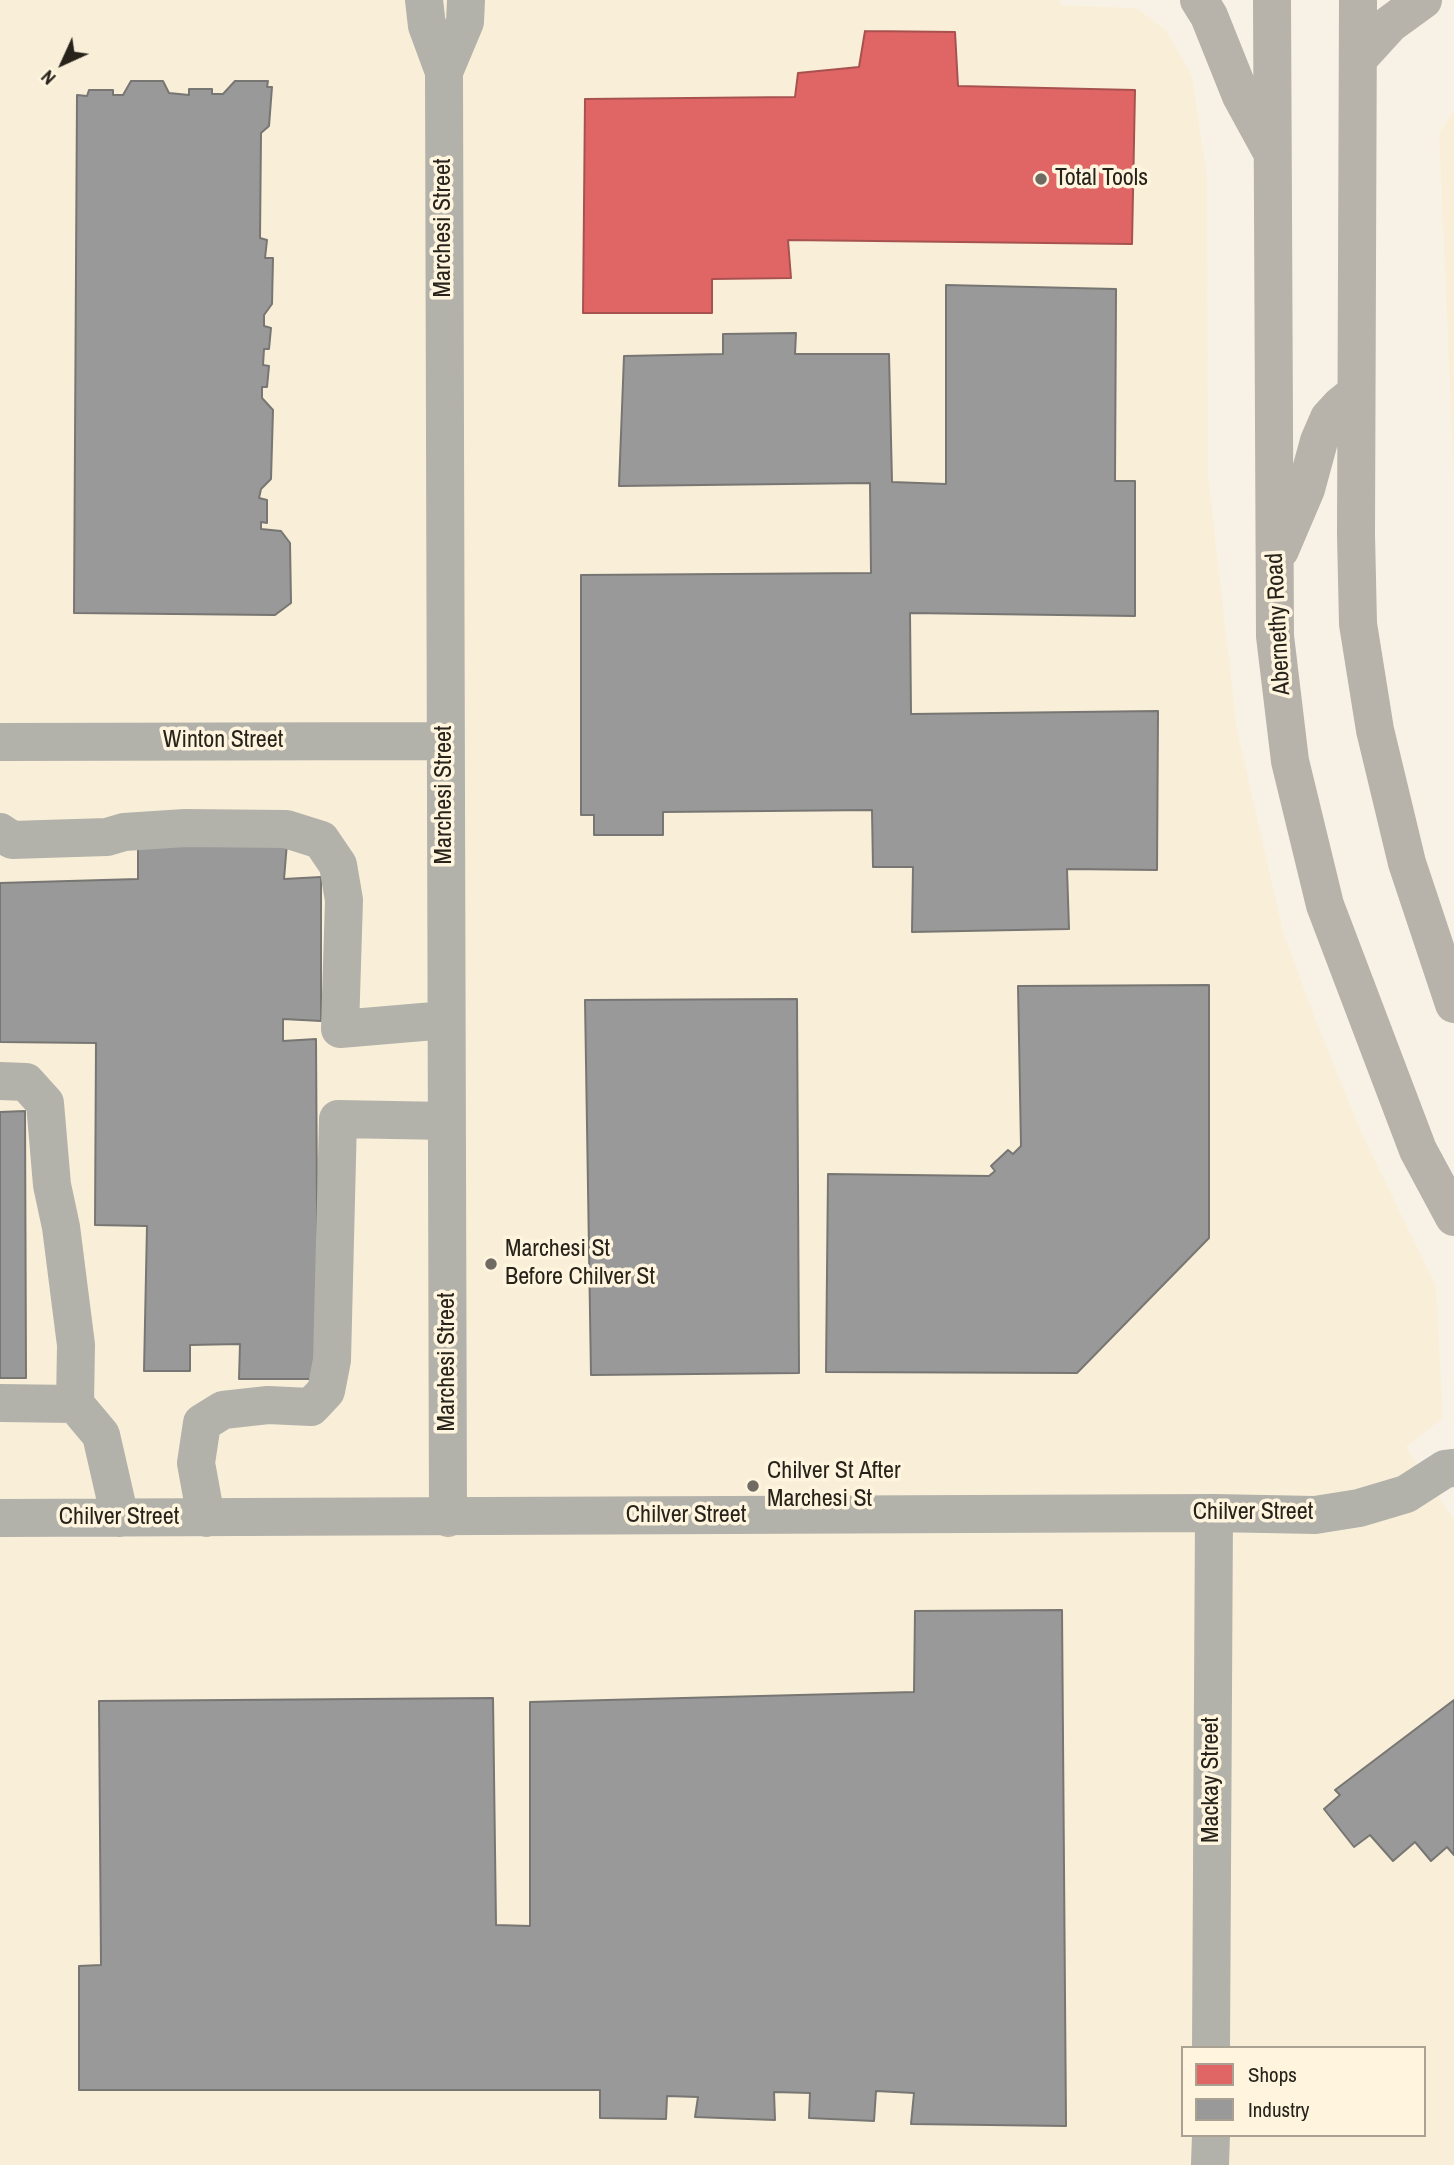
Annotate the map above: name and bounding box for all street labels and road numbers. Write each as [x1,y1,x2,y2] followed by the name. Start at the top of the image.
[430,159,458,297] street label: Marchesi Street
[1261,552,1297,696] street label: Abernethy Road
[431,726,459,864] street label: Marchesi Street
[163,727,283,755] street label: Winton Street
[434,1293,462,1431] street label: Marchesi Street
[1193,1499,1313,1527] street label: Chilver Street
[626,1502,746,1530] street label: Chilver Street
[59,1504,179,1532] street label: Chilver Street
[1198,1717,1226,1843] street label: Mackay Street

